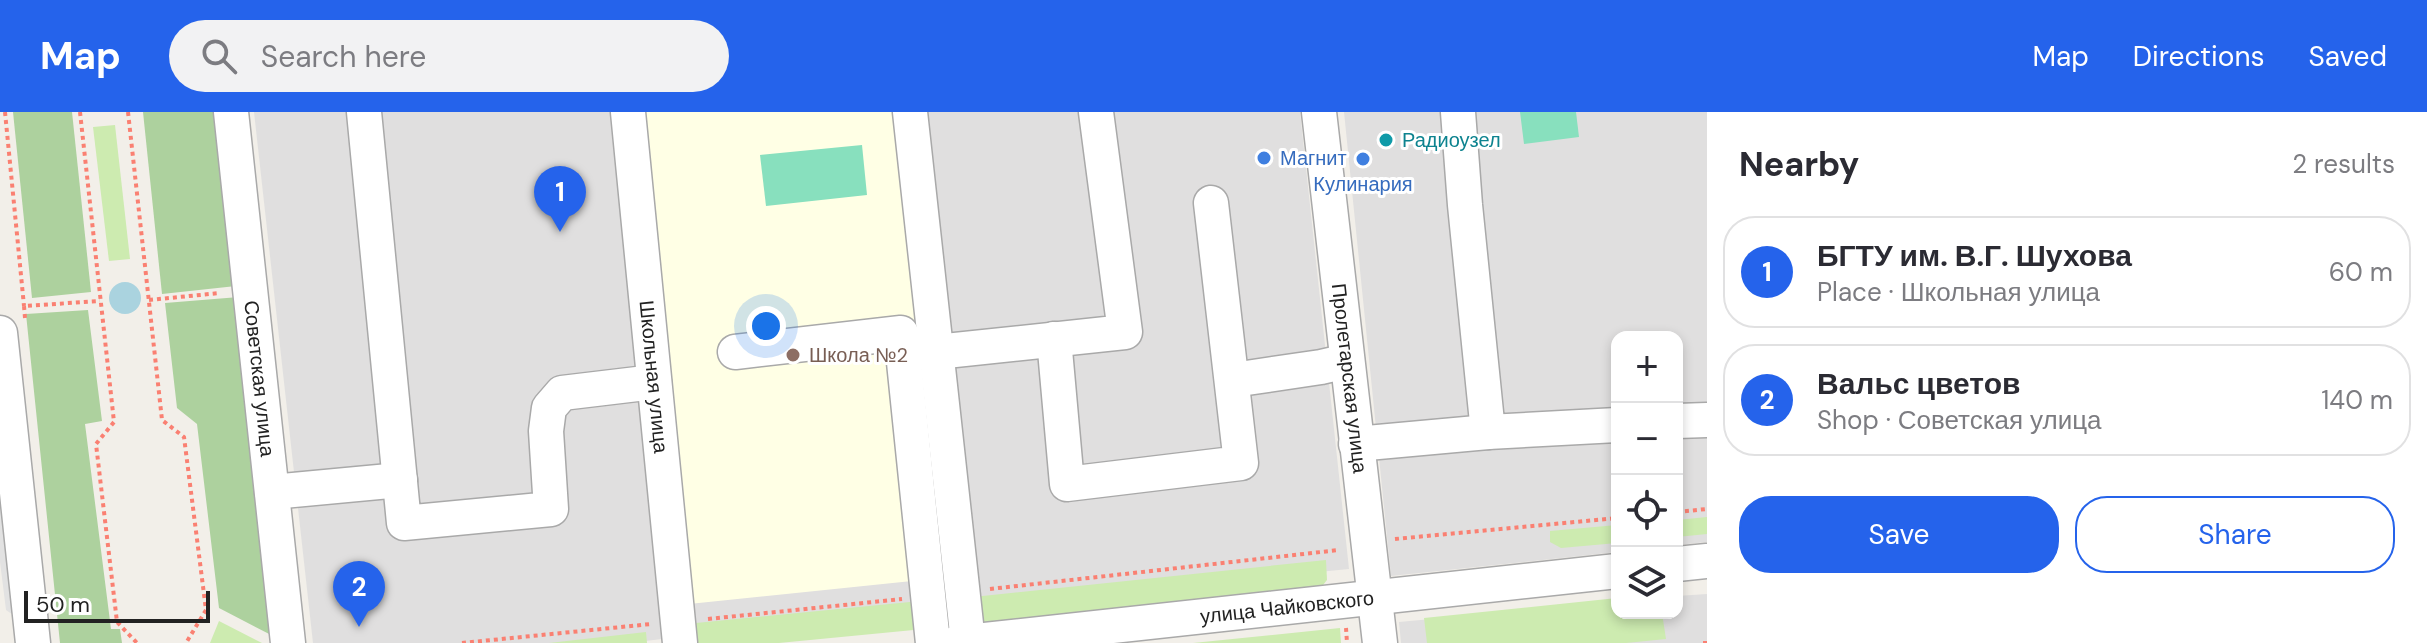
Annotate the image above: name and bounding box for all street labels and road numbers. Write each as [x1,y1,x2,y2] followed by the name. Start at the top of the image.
[1326,282,1374,475] street label: Пролетарская улица
[238,299,281,459] street label: Советская улица
[634,299,674,455] street label: Школьная улица
[1199,585,1375,629] street label: улица Чайковского

